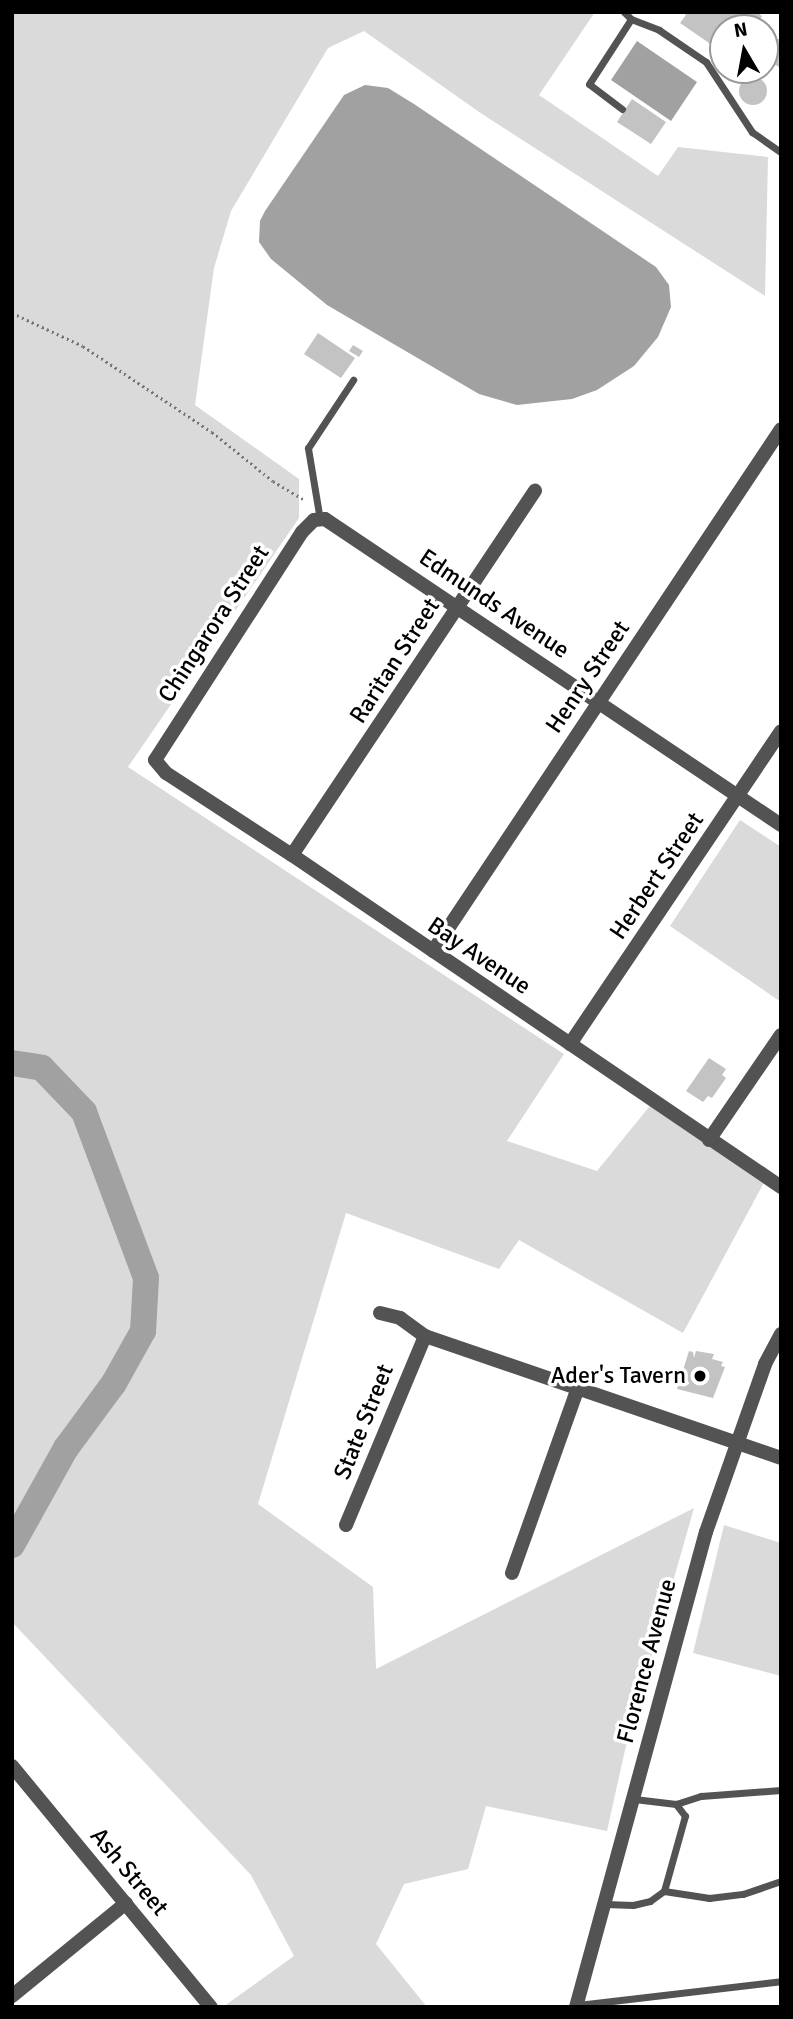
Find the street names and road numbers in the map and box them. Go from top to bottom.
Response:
street label: Chingarora Street [153,540,275,708]
street label: Edmunds Avenue [413,543,575,665]
street label: Raritan Street [344,593,446,729]
street label: Henry Street [540,615,636,739]
street label: Herbert Street [604,807,710,945]
street label: Bay Avenue [422,911,536,1001]
street label: State Street [328,1360,400,1484]
street label: Florence Avenue [611,1576,683,1746]
street label: Ash Street [84,1822,174,1922]

